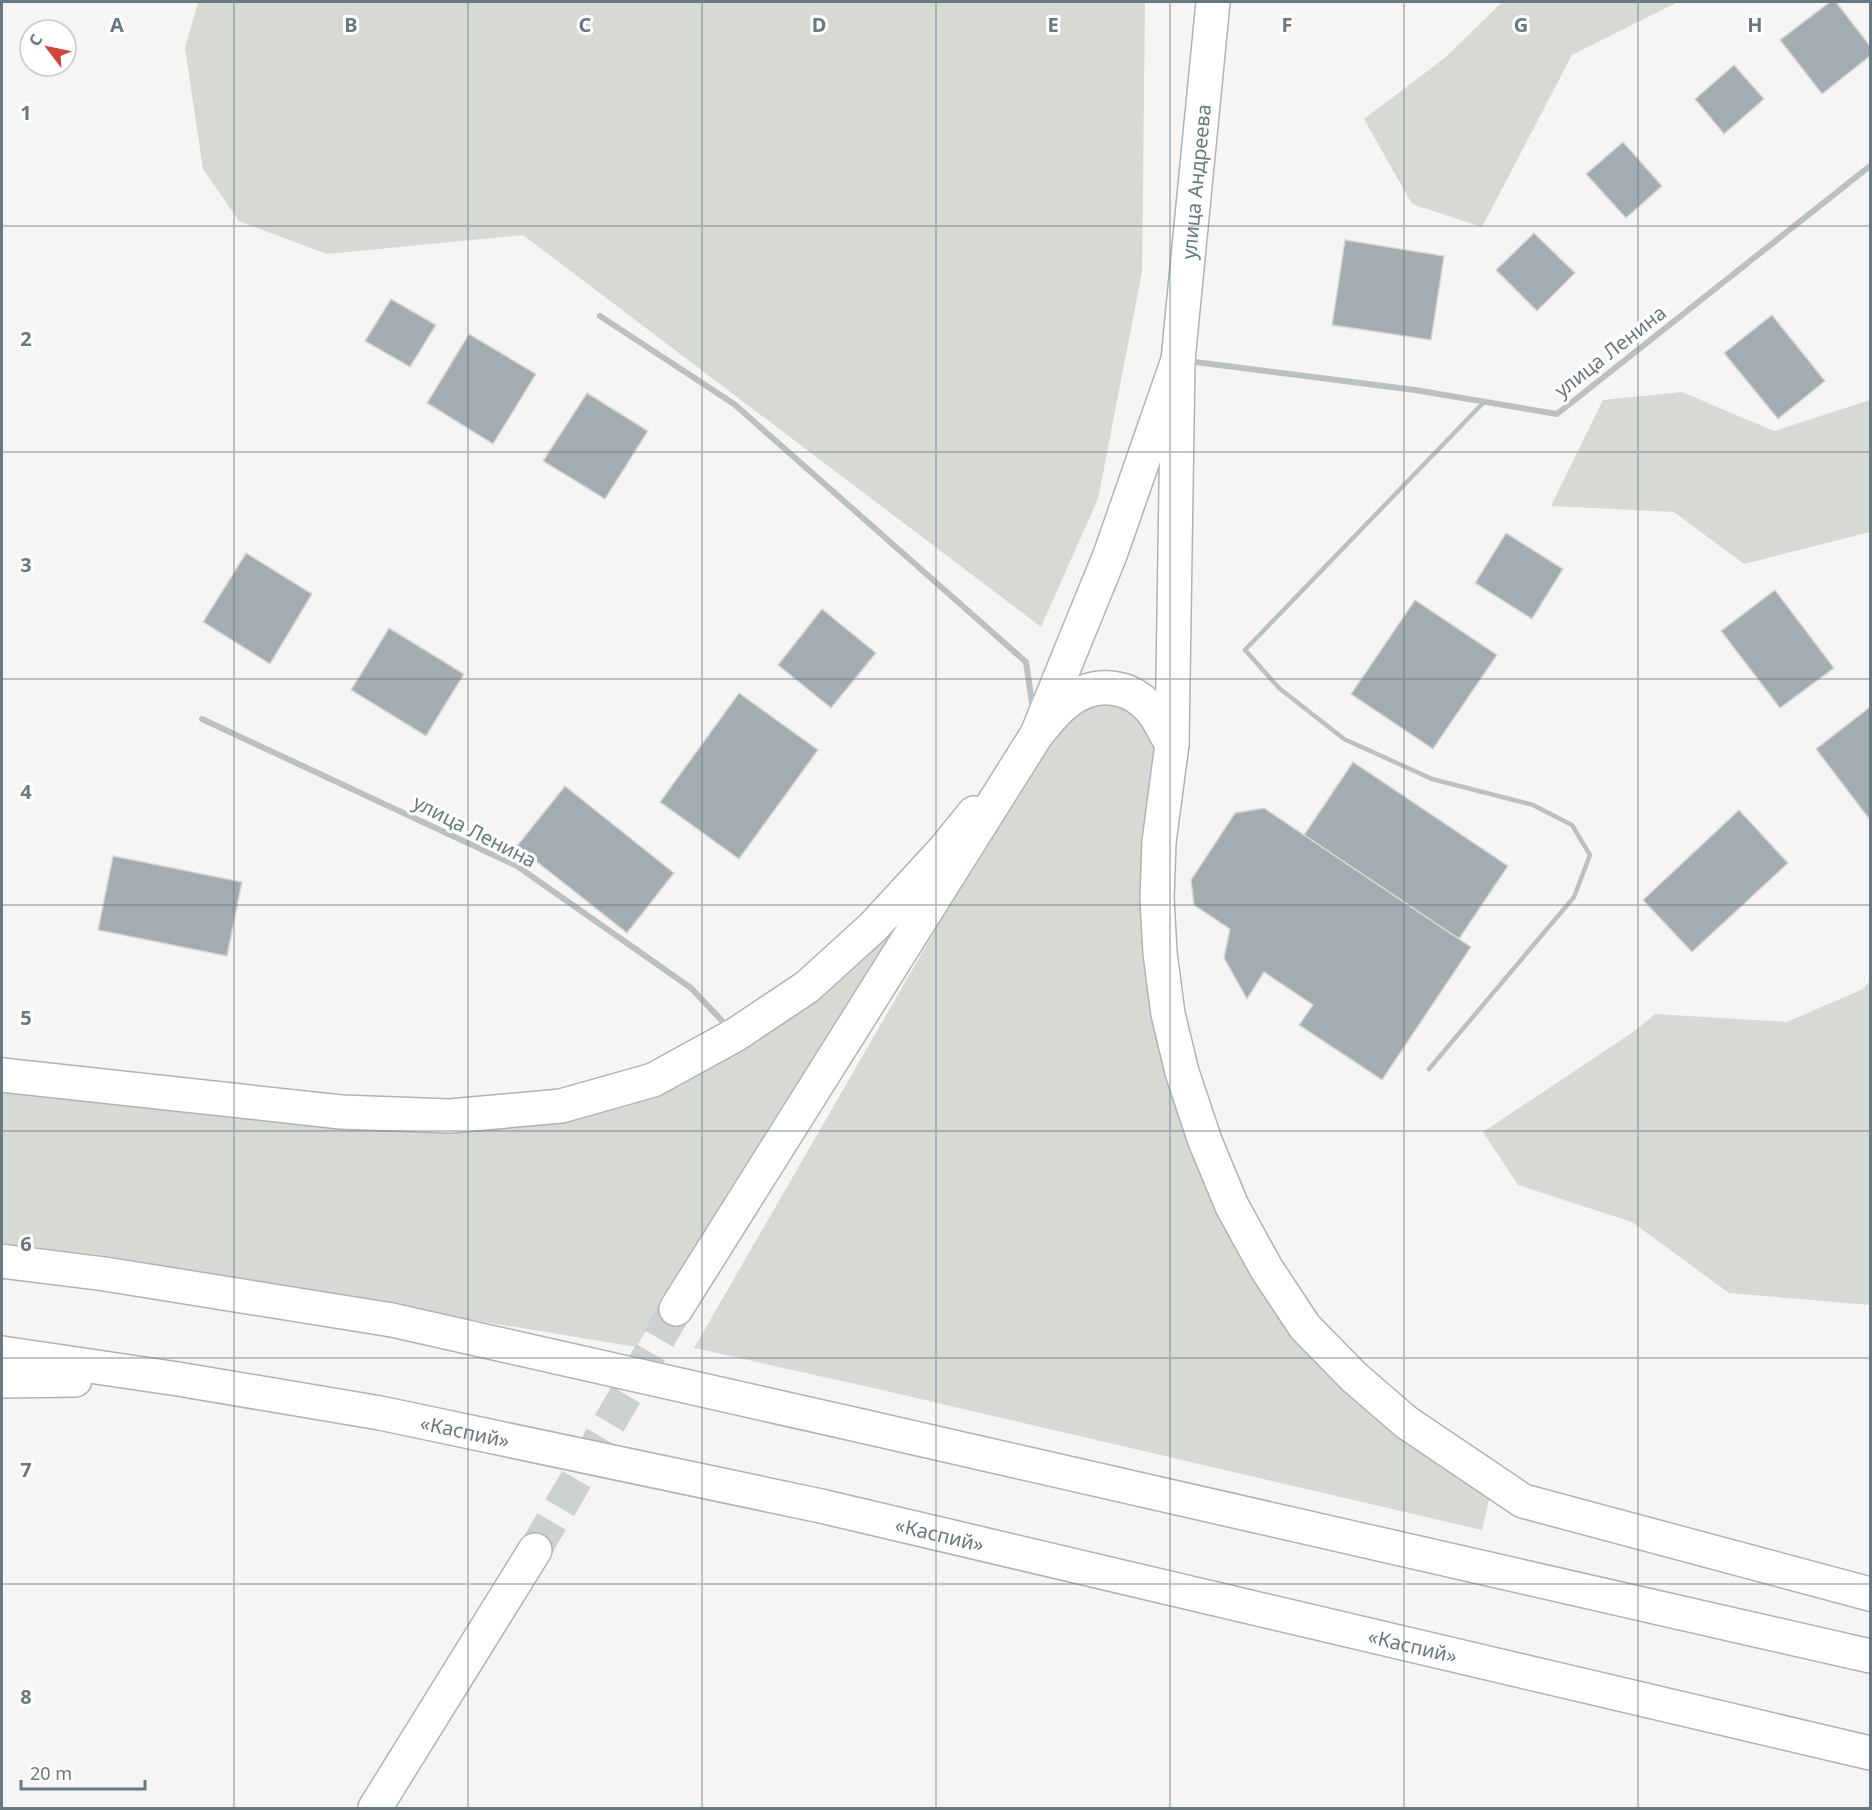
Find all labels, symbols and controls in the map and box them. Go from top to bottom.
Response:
text: A [110,11,124,38]
text: B [344,11,358,38]
text: C [579,11,592,38]
text: D [812,11,826,38]
text: E [1047,11,1059,38]
text: F [1282,11,1292,38]
text: G [1514,11,1528,38]
text: H [1747,11,1763,38]
north arrow [18,18,78,78]
text: С [23,30,47,50]
text: 1 [20,99,32,126]
street label: улица Андреева [1174,103,1216,260]
street label: улица Ленина [1549,299,1671,403]
text: 2 [20,325,32,352]
text: 3 [20,551,32,578]
text: 4 [20,778,32,805]
street label: улица Ленина [409,788,541,874]
text: 5 [20,1004,32,1031]
text: 6 [20,1230,32,1257]
street label: «Каспий» [418,1408,512,1454]
text: 7 [20,1456,32,1483]
street label: «Каспий» [893,1510,987,1557]
street label: «Каспий» [1366,1622,1460,1669]
text: 8 [20,1683,32,1710]
scale bar [21,1753,146,1791]
text: 20 m [30,1761,72,1785]

